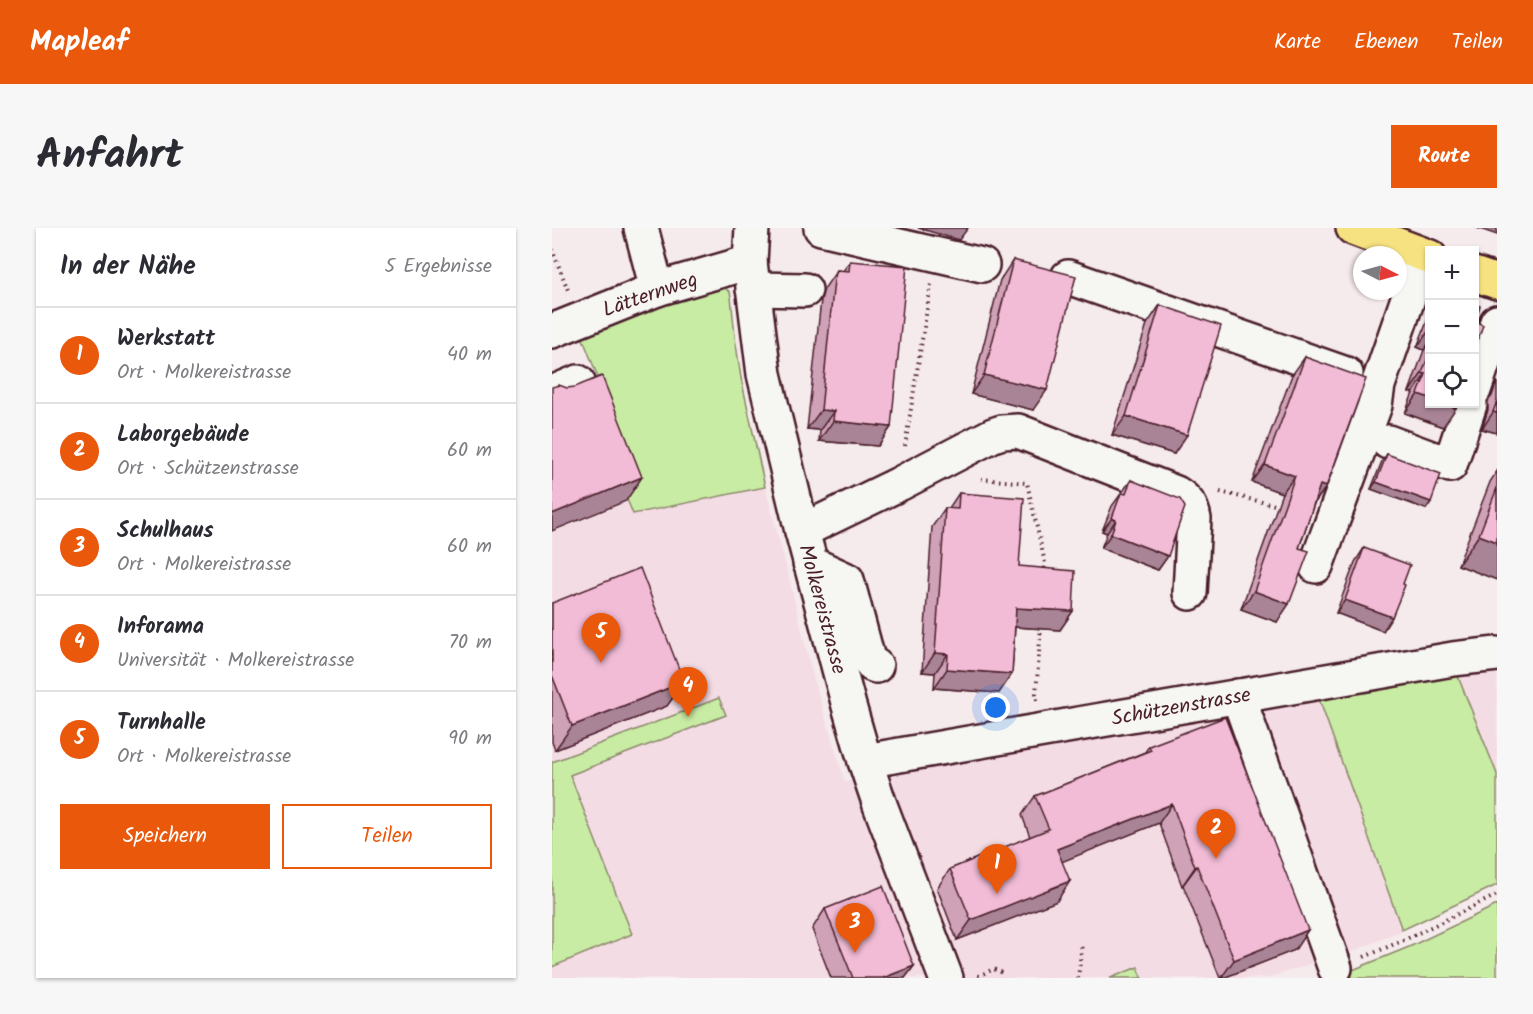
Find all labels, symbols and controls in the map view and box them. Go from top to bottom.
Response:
text: Mapleaf [30,20,128,65]
text: Karte [1274,26,1321,59]
text: Ebenen [1354,26,1419,59]
text: Teilen [1452,26,1503,59]
text: Anfahrt [36,123,183,190]
button: Route [1391,125,1497,188]
text: In der Nähe [60,246,196,288]
north arrow [1353,246,1407,300]
map controls [1425,246,1479,408]
button: + [1425,246,1479,300]
text: 5 Ergebnisse [384,251,492,283]
street label: Lätternweg [598,264,703,327]
button: − [1425,300,1479,354]
text: Werkstatt [117,322,215,357]
text: 1 [76,339,83,371]
text: 40 m [447,339,492,371]
button: locate [1425,354,1479,408]
text: Ort · Molkereistrasse [117,357,291,389]
text: Laborgebäude [117,418,249,453]
text: 2 [74,435,85,467]
text: 60 m [447,435,492,467]
text: Ort · Schützenstrasse [117,453,299,485]
text: Schulhaus [117,514,213,549]
text: 3 [74,531,85,563]
text: 60 m [447,531,492,563]
street label: Molkereistrasse [788,541,855,678]
text: Ort · Molkereistrasse [117,549,291,581]
text: Inforama [117,610,204,645]
pin: 5 [581,614,620,663]
text: 4 [74,627,85,659]
text: 70 m [449,627,492,659]
text: Universität · Molkereistrasse [117,645,354,677]
pin: 4 [668,668,708,717]
street label: Schützenstrasse [1109,679,1254,736]
your location [981,693,1010,722]
text: Turnhalle [117,706,206,741]
text: 5 [74,723,85,755]
text: 90 m [448,723,492,755]
text: Ort · Molkereistrasse [117,741,291,773]
button: Speichern [60,804,270,869]
button: Teilen [282,804,492,869]
pin: 2 [1196,810,1236,859]
pin: 1 [978,844,1016,894]
pin: 3 [836,904,874,953]

